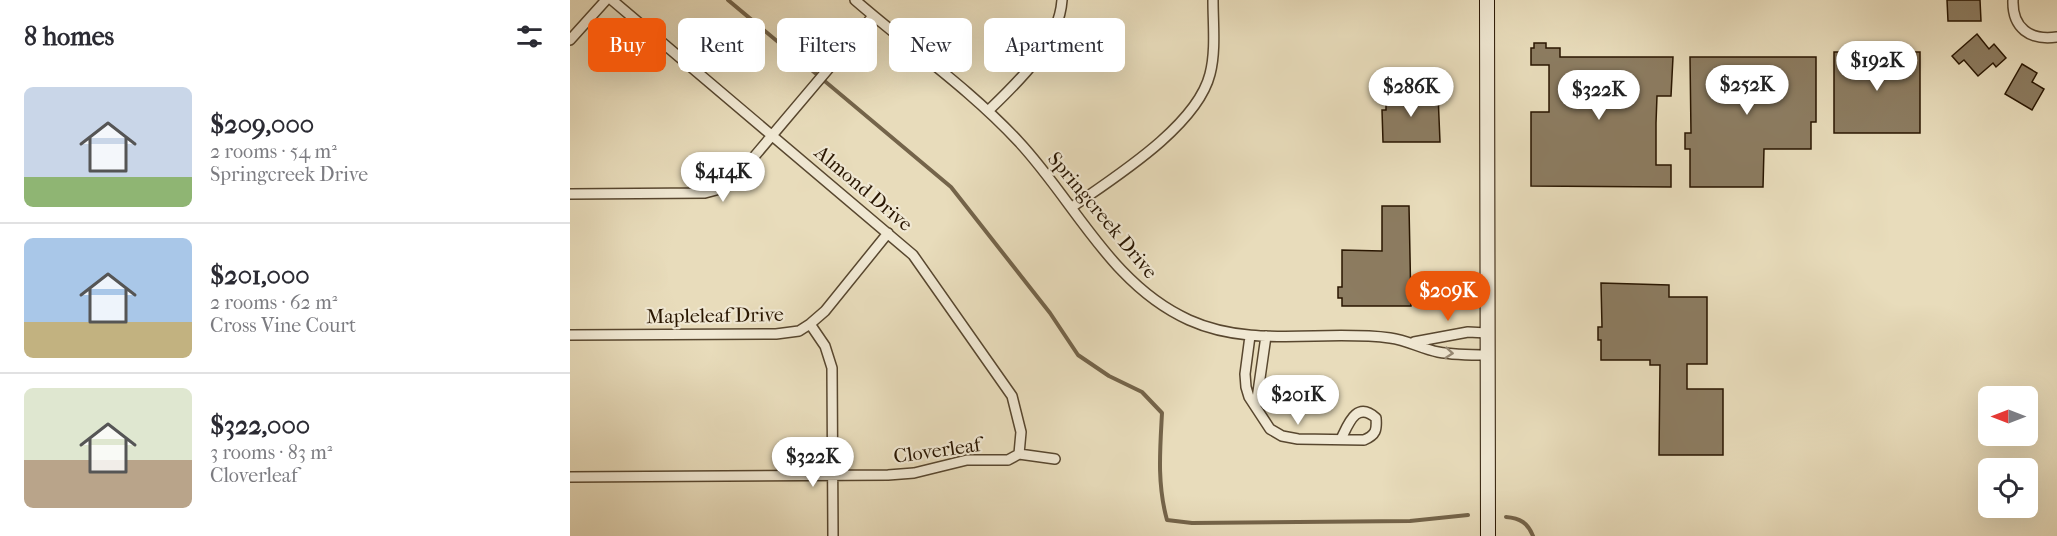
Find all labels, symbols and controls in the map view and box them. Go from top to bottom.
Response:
chip: Buy [588,18,666,72]
chip: Rent [678,18,765,72]
chip: Filters [777,18,877,72]
chip: New [889,18,972,72]
chip: Apartment [984,18,1125,72]
icon: filters [513,20,546,53]
text: 8 homes [24,21,114,52]
pin: $192K [1835,41,1919,92]
text: $192K [1850,49,1904,72]
pin: $252K [1705,65,1789,116]
pin: $286K [1369,67,1453,118]
pin: $322K [1557,70,1641,121]
text: $252K [1720,73,1774,96]
text: $286K [1383,75,1439,98]
text: $322K [1572,78,1626,101]
text: $209,000 [210,109,314,140]
icon: home [72,111,144,183]
text: 2 rooms · 54 m² [210,140,337,163]
street label: Almond Drive [809,140,917,236]
street label: Springcreek Drive [1043,147,1162,283]
pin: $414K [681,152,765,203]
text: $414K [695,160,751,183]
text: Springcreek Drive [210,163,368,186]
text: $201,000 [210,260,310,291]
icon: home [72,262,144,334]
pin: $209K [1406,271,1490,322]
text: $209K [1419,279,1477,302]
text: 2 rooms · 62 m² [210,291,337,314]
street label: Mapleleaf Drive [646,303,784,328]
text: Cross Vine Court [210,314,356,337]
one-way arrow [1444,346,1453,359]
pin: $201K [1256,375,1340,426]
text: $201K [1271,383,1325,406]
north arrow [1978,386,2038,446]
map controls [1978,386,2038,518]
text: $322,000 [210,410,310,441]
icon: home [72,412,144,484]
street label: Cloverleaf [892,432,986,468]
pin: $322K [771,437,855,488]
text: 3 rooms · 83 m² [210,441,333,464]
text: $322K [786,445,840,468]
button: locate [1978,458,2038,518]
text: Cloverleaf [210,464,298,487]

